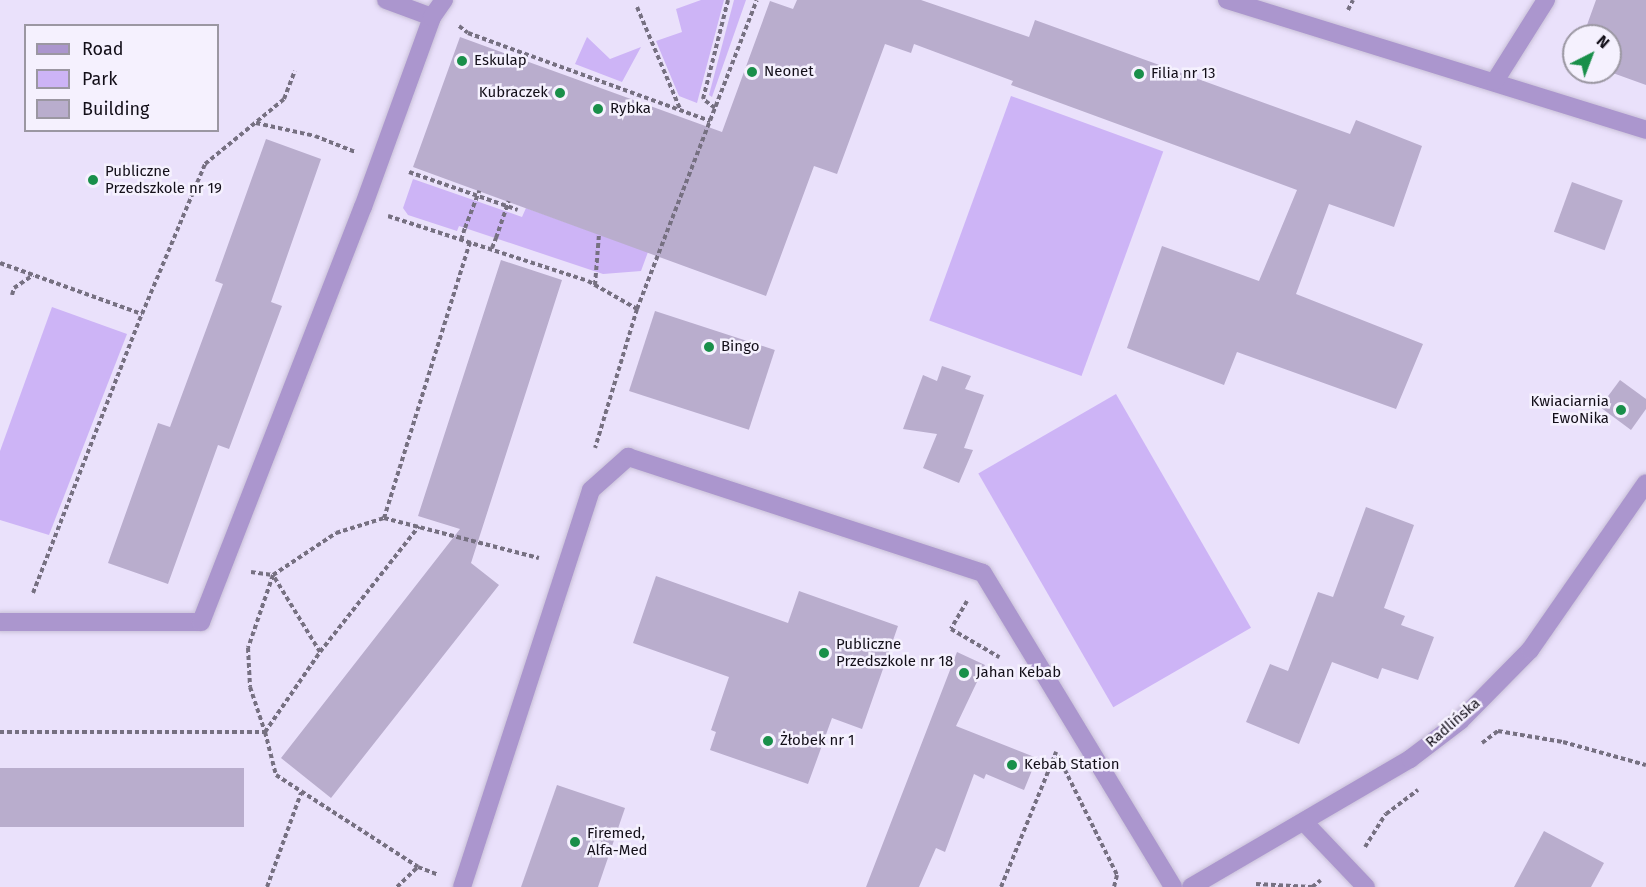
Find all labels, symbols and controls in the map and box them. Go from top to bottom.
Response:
legend [24,24,219,132]
north arrow [1562,24,1622,84]
text: N [1593,31,1613,52]
text: Road [82,38,124,60]
place label: Eskulap [474,52,527,70]
marker: Eskulap [455,54,469,68]
place label: Neonet [764,63,814,81]
marker: Neonet [745,65,759,79]
place label: Filia nr 13 [1151,65,1215,83]
marker: Filia nr 13 [1132,67,1146,81]
text: Park [82,68,117,90]
place label: Kubraczek [479,84,548,102]
marker: Kubraczek [553,86,567,100]
text: Building [82,98,149,120]
place label: Rybka [610,100,651,118]
marker: Rybka [591,102,605,116]
place label: Publiczne Przedszkole nr 19 [105,162,222,197]
marker: Publiczne Przedszkole nr 19 [86,173,100,187]
place label: Bingo [721,338,759,356]
marker: Bingo [702,340,716,354]
place label: Kwiaciarnia EwoNika [1531,392,1609,427]
marker: Kwiaciarnia EwoNika [1614,403,1628,417]
place label: Publiczne Przedszkole nr 18 [836,635,953,670]
marker: Publiczne Przedszkole nr 18 [817,646,831,660]
place label: Jahan Kebab [976,664,1061,682]
marker: Jahan Kebab [957,666,971,680]
street label: Radlińska [1422,695,1484,751]
place label: Żłobek nr 1 [780,732,855,750]
marker: Żłobek nr 1 [761,734,775,748]
place label: Kebab Station [1024,756,1119,774]
marker: Kebab Station [1005,758,1019,772]
place label: Firemed, Alfa-Med [587,824,648,859]
marker: Firemed, Alfa-Med [568,835,582,849]

